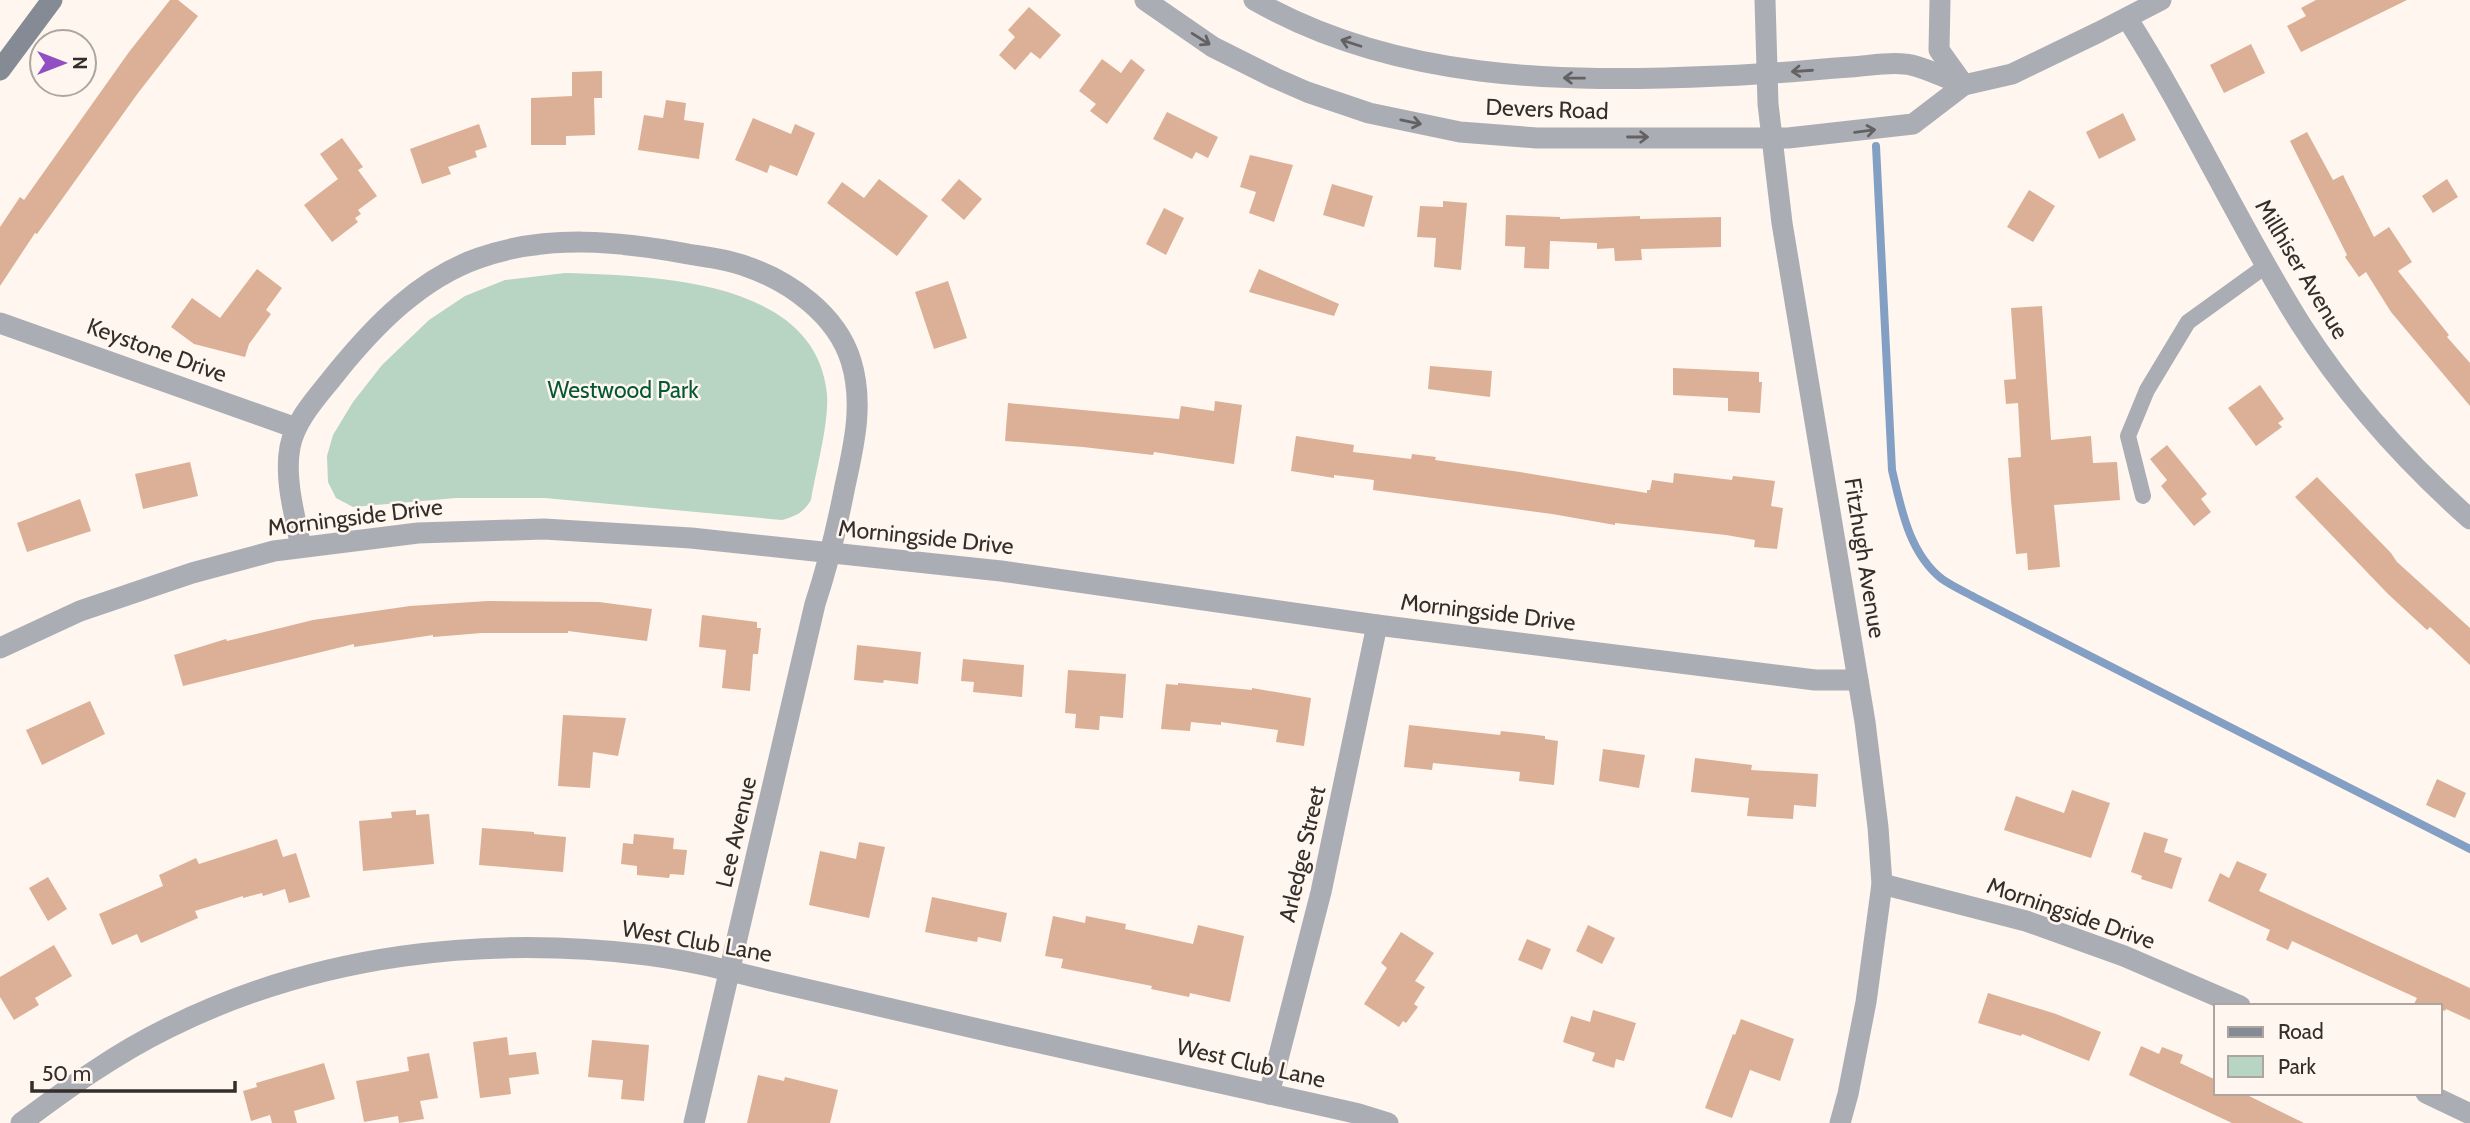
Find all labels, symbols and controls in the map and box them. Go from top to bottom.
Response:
north arrow [28,28,98,98]
one-way arrow [1190,33,1210,47]
one-way arrow [1340,35,1362,48]
text: N [68,56,91,70]
one-way arrow [1791,65,1814,78]
one-way arrow [1563,71,1586,85]
street label: Devers Road [1485,93,1609,125]
one-way arrow [1399,115,1422,129]
one-way arrow [1853,124,1876,137]
one-way arrow [1626,130,1649,144]
street label: Millhiser Avenue [2249,194,2355,344]
street label: Keystone Drive [83,312,231,388]
park label: Westwood Park [547,376,699,404]
street label: Fitzhugh Avenue [1839,476,1892,640]
street label: Morningside Drive [266,492,444,542]
street label: Morningside Drive [837,514,1015,560]
street label: Morningside Drive [1399,587,1577,637]
street label: Lee Avenue [710,774,762,890]
street label: Arledge Street [1273,783,1331,925]
street label: Morningside Drive [1983,871,2159,955]
street label: West Club Lane [620,914,774,968]
legend [2214,1004,2442,1095]
text: Road [2278,1019,2324,1044]
street label: West Club Lane [1174,1032,1328,1094]
scale bar [32,1050,234,1094]
text: Park [2278,1054,2316,1079]
text: 50 m [42,1061,91,1086]

